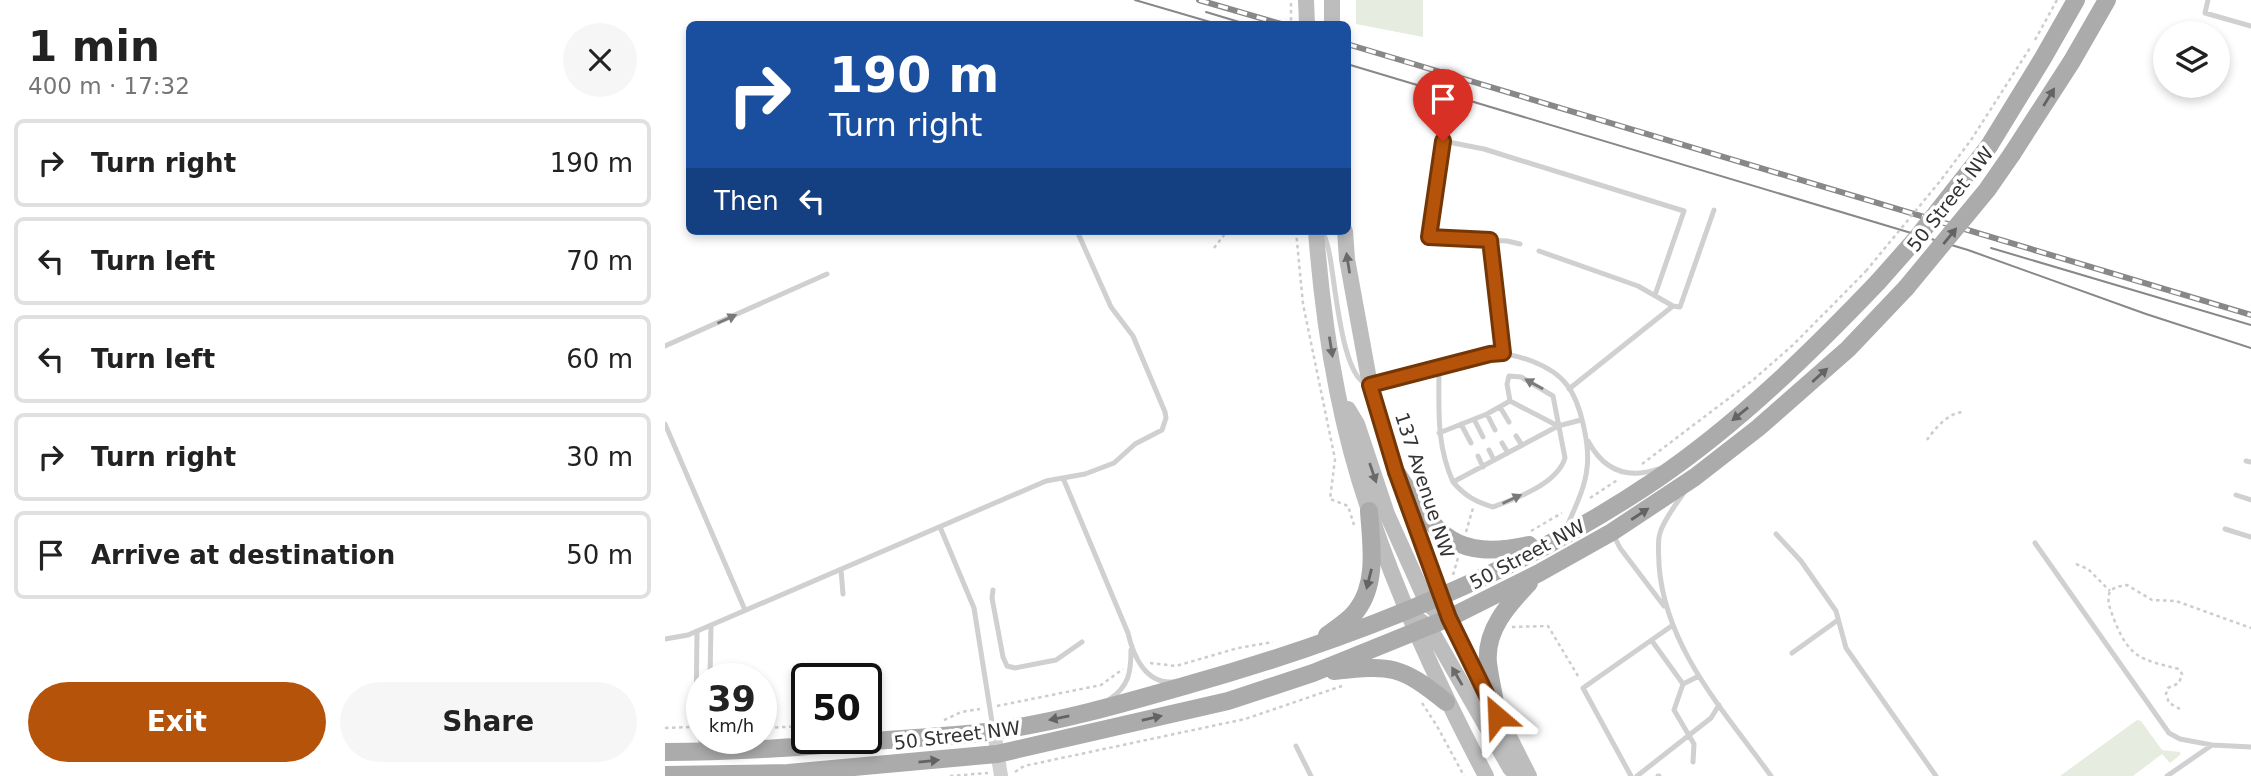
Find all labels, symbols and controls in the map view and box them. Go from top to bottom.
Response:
map controls [2153,21,2230,98]
button: layers [2153,21,2230,98]
text: 1 min [28,22,160,71]
button: close [563,23,637,97]
text: 190 m [829,47,999,104]
icon: right [714,49,805,140]
pin [1413,69,1473,141]
text: 400 m · 17:32 [28,73,190,99]
icon: arrive [1424,80,1462,118]
one-way arrow [2043,87,2056,107]
text: Turn right [829,106,982,144]
street label: 50 Street NW [1902,142,1998,256]
icon: right [32,144,70,182]
text: Turn right [91,148,236,178]
text: 190 m [550,148,633,178]
icon: left [793,182,831,220]
text: Then [714,186,779,216]
one-way arrow [1942,228,1957,246]
icon: left [32,242,70,280]
text: Turn left [91,246,215,276]
text: 70 m [566,246,633,276]
one-way arrow [1343,251,1354,273]
one-way arrow [717,313,738,324]
one-way arrow [1326,336,1337,358]
icon: left [32,340,70,378]
text: Turn left [91,344,215,374]
text: 60 m [566,344,633,374]
one-way arrow [1811,367,1828,383]
one-way arrow [1525,378,1544,390]
one-way arrow [1731,406,1749,421]
street label: 137 Avenue NW [1391,409,1459,561]
icon: right [32,438,70,476]
text: Turn right [91,442,236,472]
text: 30 m [566,442,633,472]
one-way arrow [1368,463,1379,484]
one-way arrow [1502,493,1522,505]
one-way arrow [1631,508,1650,521]
street label: 50 Street NW [1466,514,1588,594]
icon: arrive [32,536,70,574]
text: Arrive at destination [91,540,395,570]
text: 50 m [566,540,633,570]
one-way arrow [1363,568,1374,590]
speed limit sign: 50 [791,663,882,754]
one-way arrow [1451,667,1463,686]
text: 39 [707,679,756,719]
position arrow [1460,679,1534,753]
button: Exit [28,682,326,762]
button: Share [340,682,637,762]
one-way arrow [1048,713,1070,724]
one-way arrow [1141,713,1163,724]
text: km/h [709,715,754,736]
street label: 50 Street NW [893,716,1022,754]
one-way arrow [918,755,940,766]

